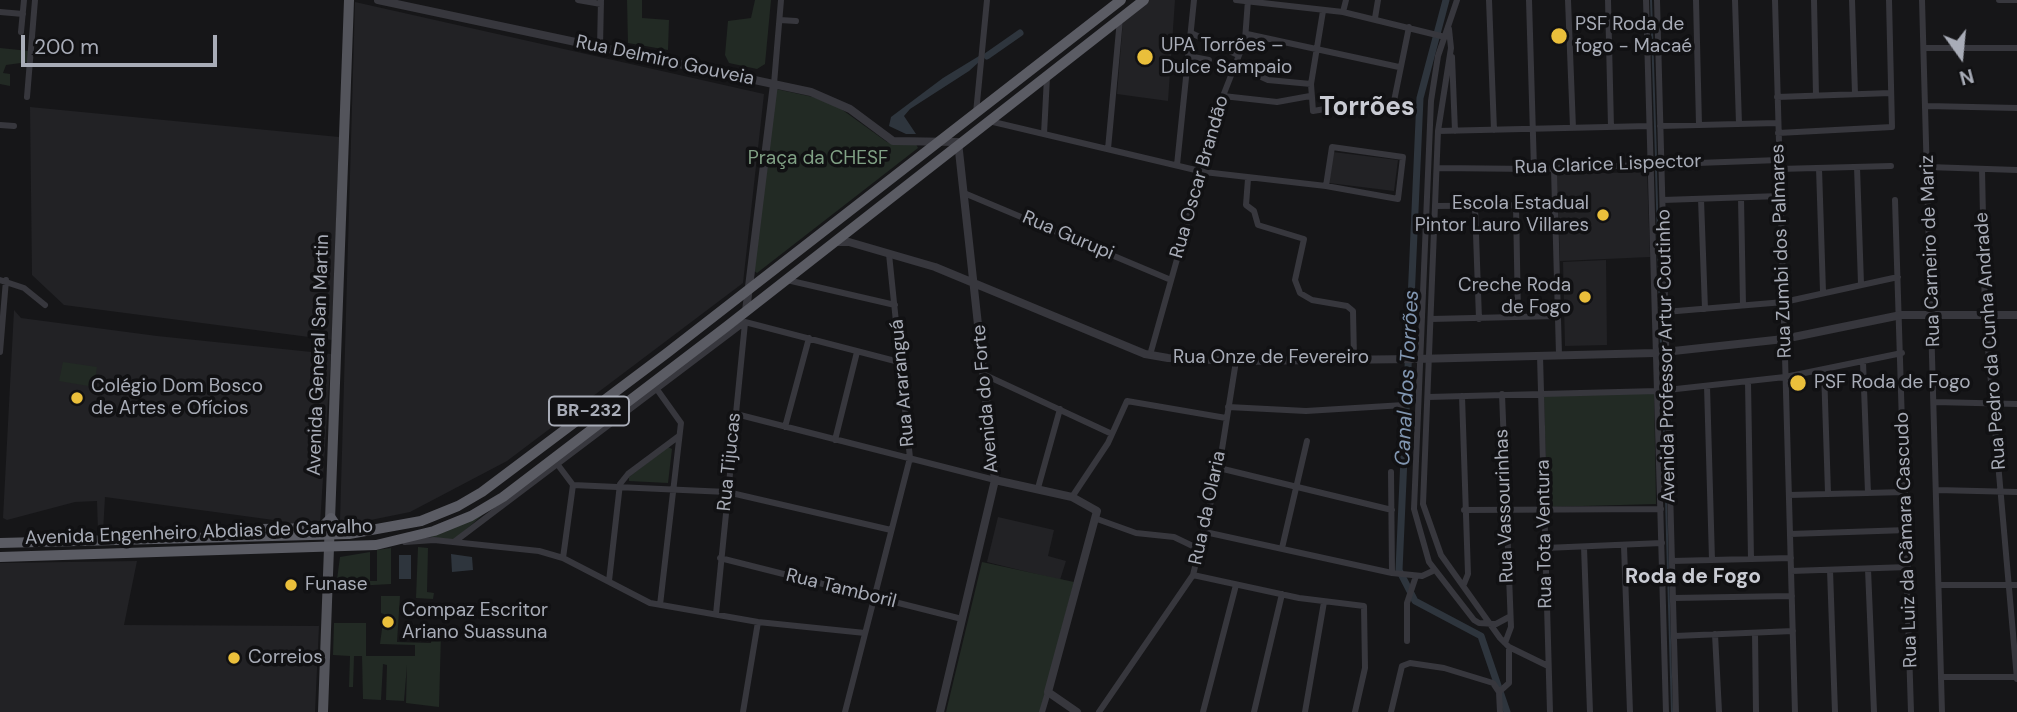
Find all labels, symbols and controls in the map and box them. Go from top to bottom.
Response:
place label: PSF Roda de fogo - Macaé [1575,14,1692,58]
scale bar [24,21,220,65]
north arrow [1926,21,1996,91]
marker: PSF Roda de fogo - Macaé [1549,26,1569,46]
street label: Rua Delmiro Gouveia [574,31,756,91]
text: 200 m [34,33,99,61]
place label: UPA Torrões – Dulce Sampaio [1161,35,1292,79]
marker: UPA Torrões – Dulce Sampaio [1135,47,1155,67]
text: N [1957,63,1977,91]
district label: Torrões [1319,92,1415,124]
street label: Rua Oscar Brandão [1166,93,1234,261]
street label: Rua Zumbi dos Palmares [1767,143,1797,359]
park label: Praça da CHESF [748,148,888,170]
street label: Rua Clarice Lispector [1514,150,1702,180]
street label: Rua Carneiro de Mariz [1916,155,1946,347]
place label: Escola Estadual Pintor Lauro Villares [1415,193,1589,237]
street label: Rua Gurupi [1019,207,1117,265]
marker: Escola Estadual Pintor Lauro Villares [1595,207,1611,223]
street label: Avenida Professor Artur Coutinho [1653,209,1681,503]
street label: Rua Pedro da Cunha Andrade [1971,211,2011,471]
street label: Avenida General San Martin [303,234,335,476]
place label: Creche Roda de Fogo [1458,275,1571,319]
water label: Canal dos Torrões [1391,289,1425,467]
marker: Creche Roda de Fogo [1577,289,1593,305]
street label: Rua Araranguá [886,318,920,448]
street label: Avenida do Forte [968,324,1004,474]
street label: Rua Onze de Fevereiro [1173,347,1369,369]
place label: PSF Roda de Fogo [1814,372,1970,394]
marker: PSF Roda de Fogo [1788,373,1808,393]
place label: Colégio Dom Bosco de Artes e Ofícios [91,376,263,420]
marker: Colégio Dom Bosco de Artes e Ofícios [69,390,85,406]
road number: BR-232 [549,396,629,426]
street label: Rua Tijucas [713,412,747,512]
street label: Rua Luiz da Câmara Cascudo [1891,412,1923,668]
street label: Rua Vassourinhas [1491,429,1519,583]
street label: Rua da Olaria [1185,449,1231,567]
street label: Rua Tota Ventura [1532,459,1558,609]
street label: Avenida Engenheiro Abdias de Carvalho [24,516,374,550]
street label: Rua Tamboril [783,564,899,614]
district label: Roda de Fogo [1625,564,1761,590]
place label: Funase [305,574,368,596]
marker: Funase [283,577,299,593]
place label: Compaz Escritor Ariano Suassuna [402,600,548,644]
marker: Compaz Escritor Ariano Suassuna [380,614,396,630]
place label: Correios [248,647,323,669]
marker: Correios [226,650,242,666]

